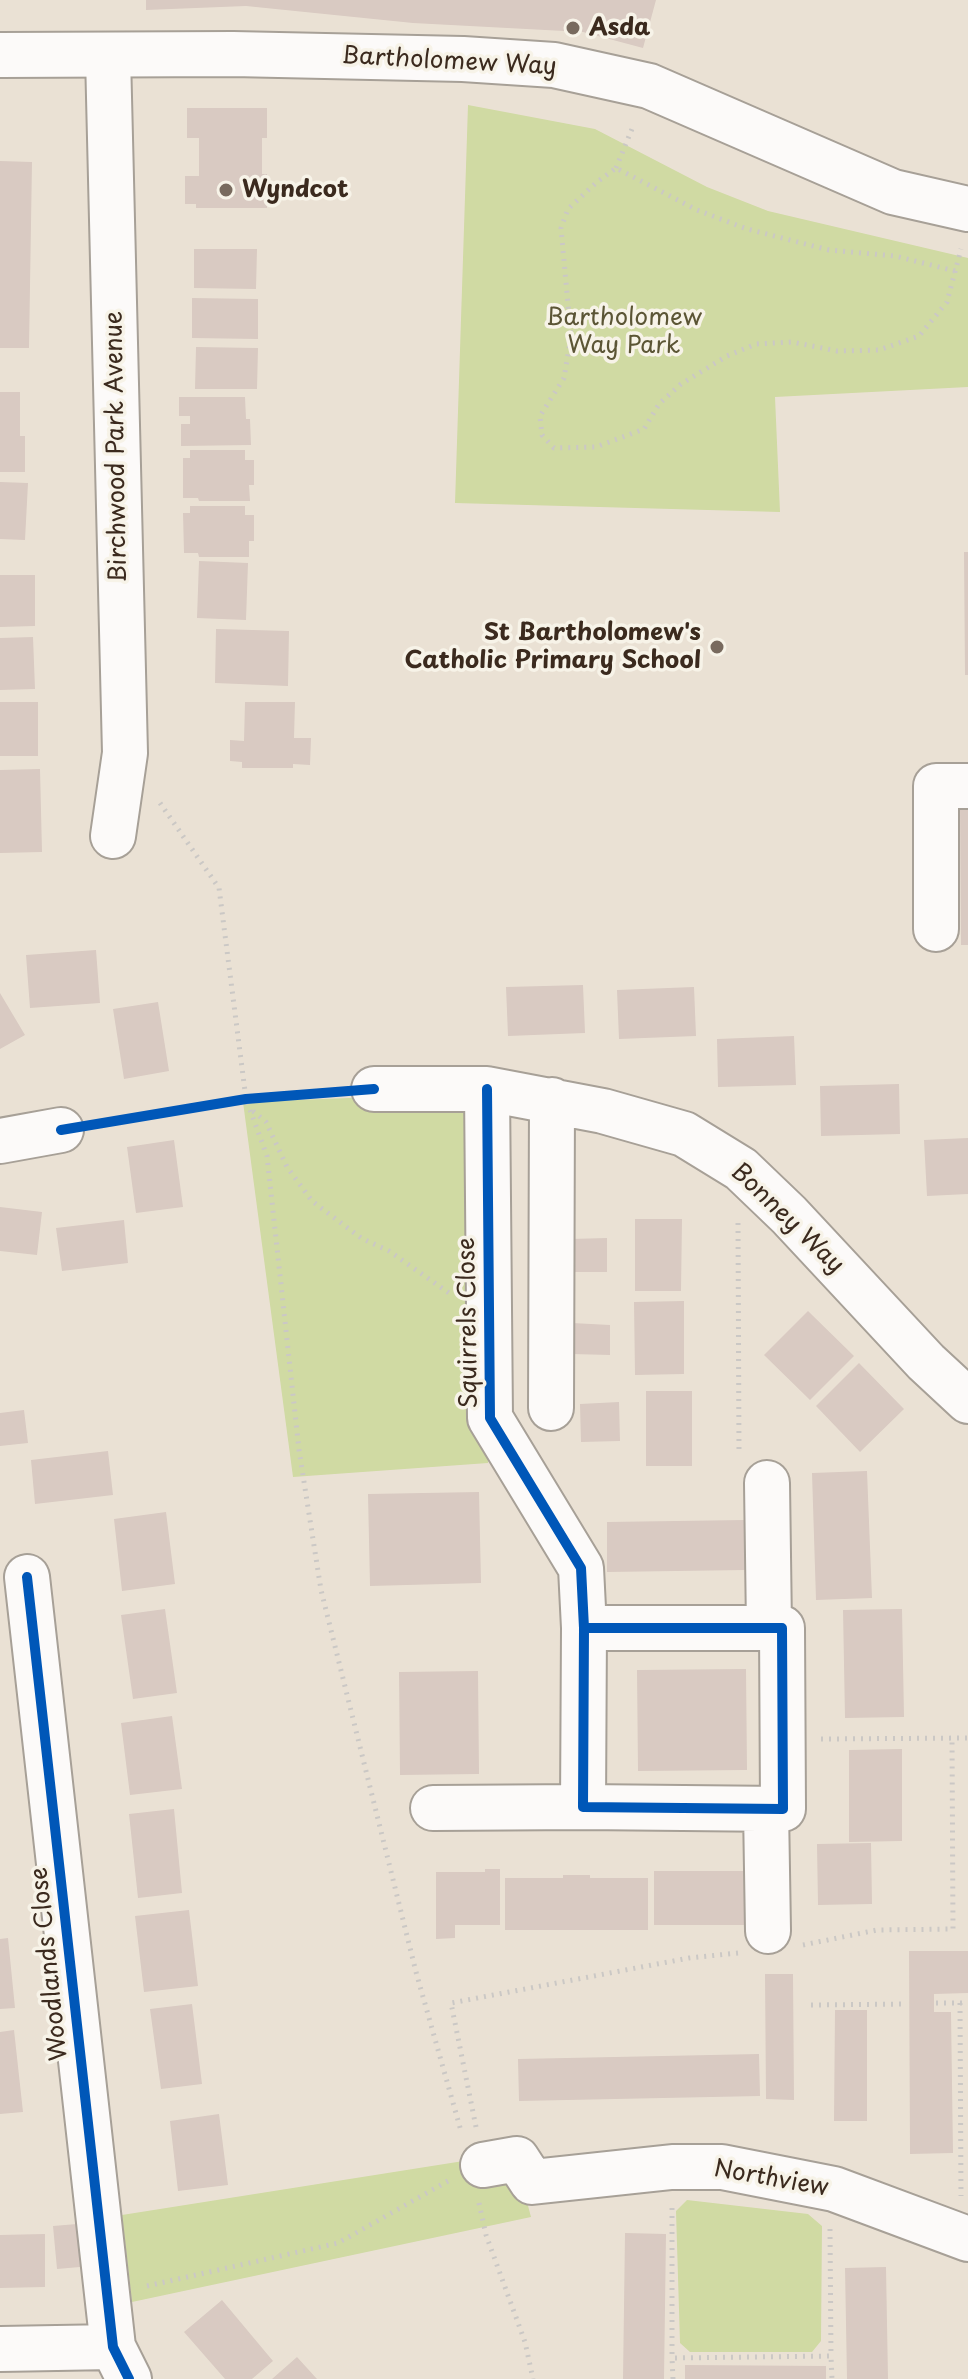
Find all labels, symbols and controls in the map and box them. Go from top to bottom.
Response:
place label: Asda [589,14,650,42]
marker: Asda [564,19,582,37]
street label: Bartholomew Way [341,42,557,82]
place label: Wyndcot [242,176,349,204]
marker: Wyndcot [217,181,235,199]
park label: Bartholomew Way Park [546,304,702,360]
street label: Birchwood Park Avenue [100,311,134,583]
place label: St Bartholomew's Catholic Primary School [405,619,701,675]
marker: St Bartholomew's Catholic Primary School [708,638,726,656]
street label: Bonney Way [725,1158,849,1280]
street label: Squirrels Close [453,1237,485,1409]
street label: Woodlands Close [26,1866,74,2062]
street label: Northview [712,2155,830,2203]

